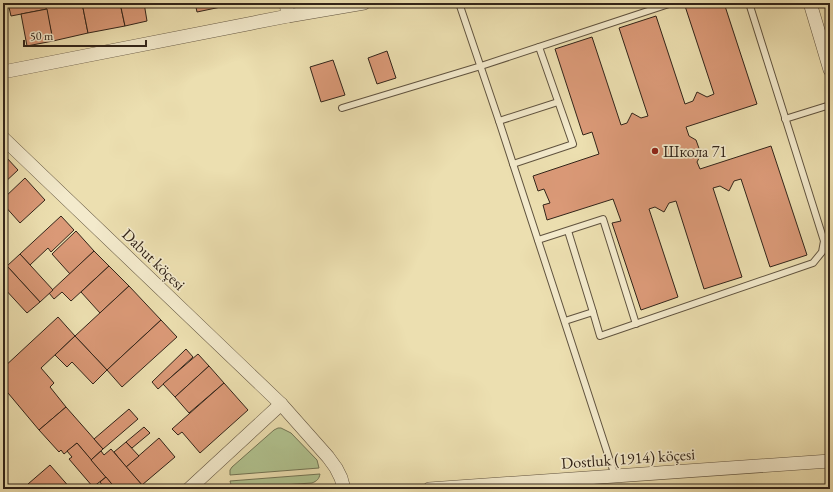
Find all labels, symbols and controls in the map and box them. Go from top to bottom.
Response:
scale bar [24,22,146,48]
text: 50 m [30,28,54,44]
place label: Школа 71 [663,141,727,162]
marker: Школа 71 [650,146,660,156]
street label: Dabut köçesi [117,224,190,295]
street label: Dostluk (1914) köçesi [560,443,696,474]

